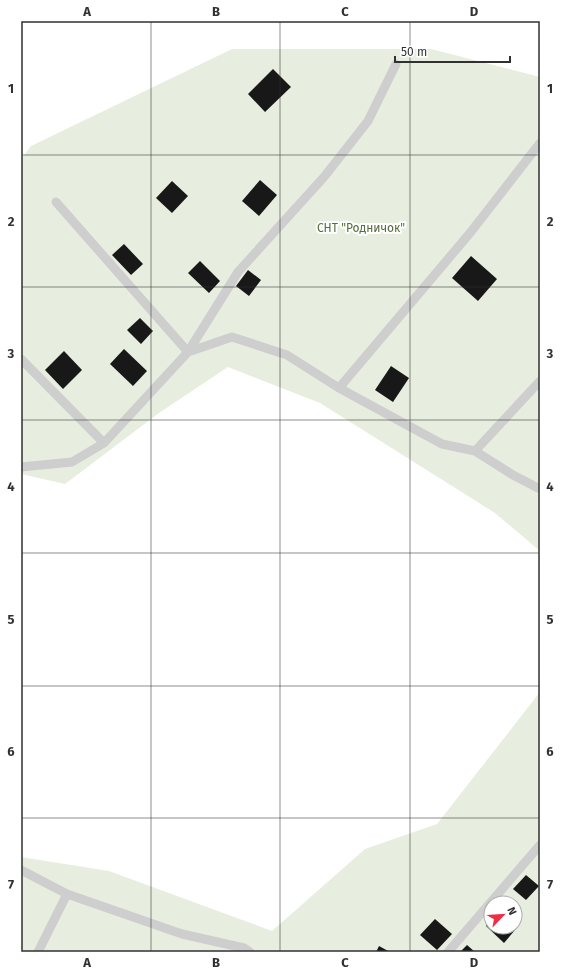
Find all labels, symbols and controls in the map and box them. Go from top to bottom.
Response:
text: A [82,4,91,19]
text: B [212,4,220,19]
text: C [341,4,349,19]
text: D [470,4,479,19]
scale bar [395,38,510,64]
text: 50 m [401,45,427,59]
text: 1 [8,81,14,96]
text: 1 [547,81,553,96]
text: 2 [8,214,15,229]
text: 2 [547,214,554,229]
park label: СНТ "Родничок" [317,221,405,235]
text: 3 [7,346,15,361]
text: 3 [546,346,554,361]
text: 4 [7,479,15,494]
text: 4 [546,479,554,494]
text: 5 [8,612,15,627]
text: 5 [547,612,554,627]
text: 6 [7,744,15,759]
text: 6 [546,744,554,759]
text: 7 [8,877,14,892]
text: 7 [547,877,553,892]
north arrow [483,895,523,935]
text: N [504,905,519,917]
text: A [82,955,91,970]
text: B [212,955,220,970]
text: C [341,955,349,970]
text: D [470,955,479,970]

